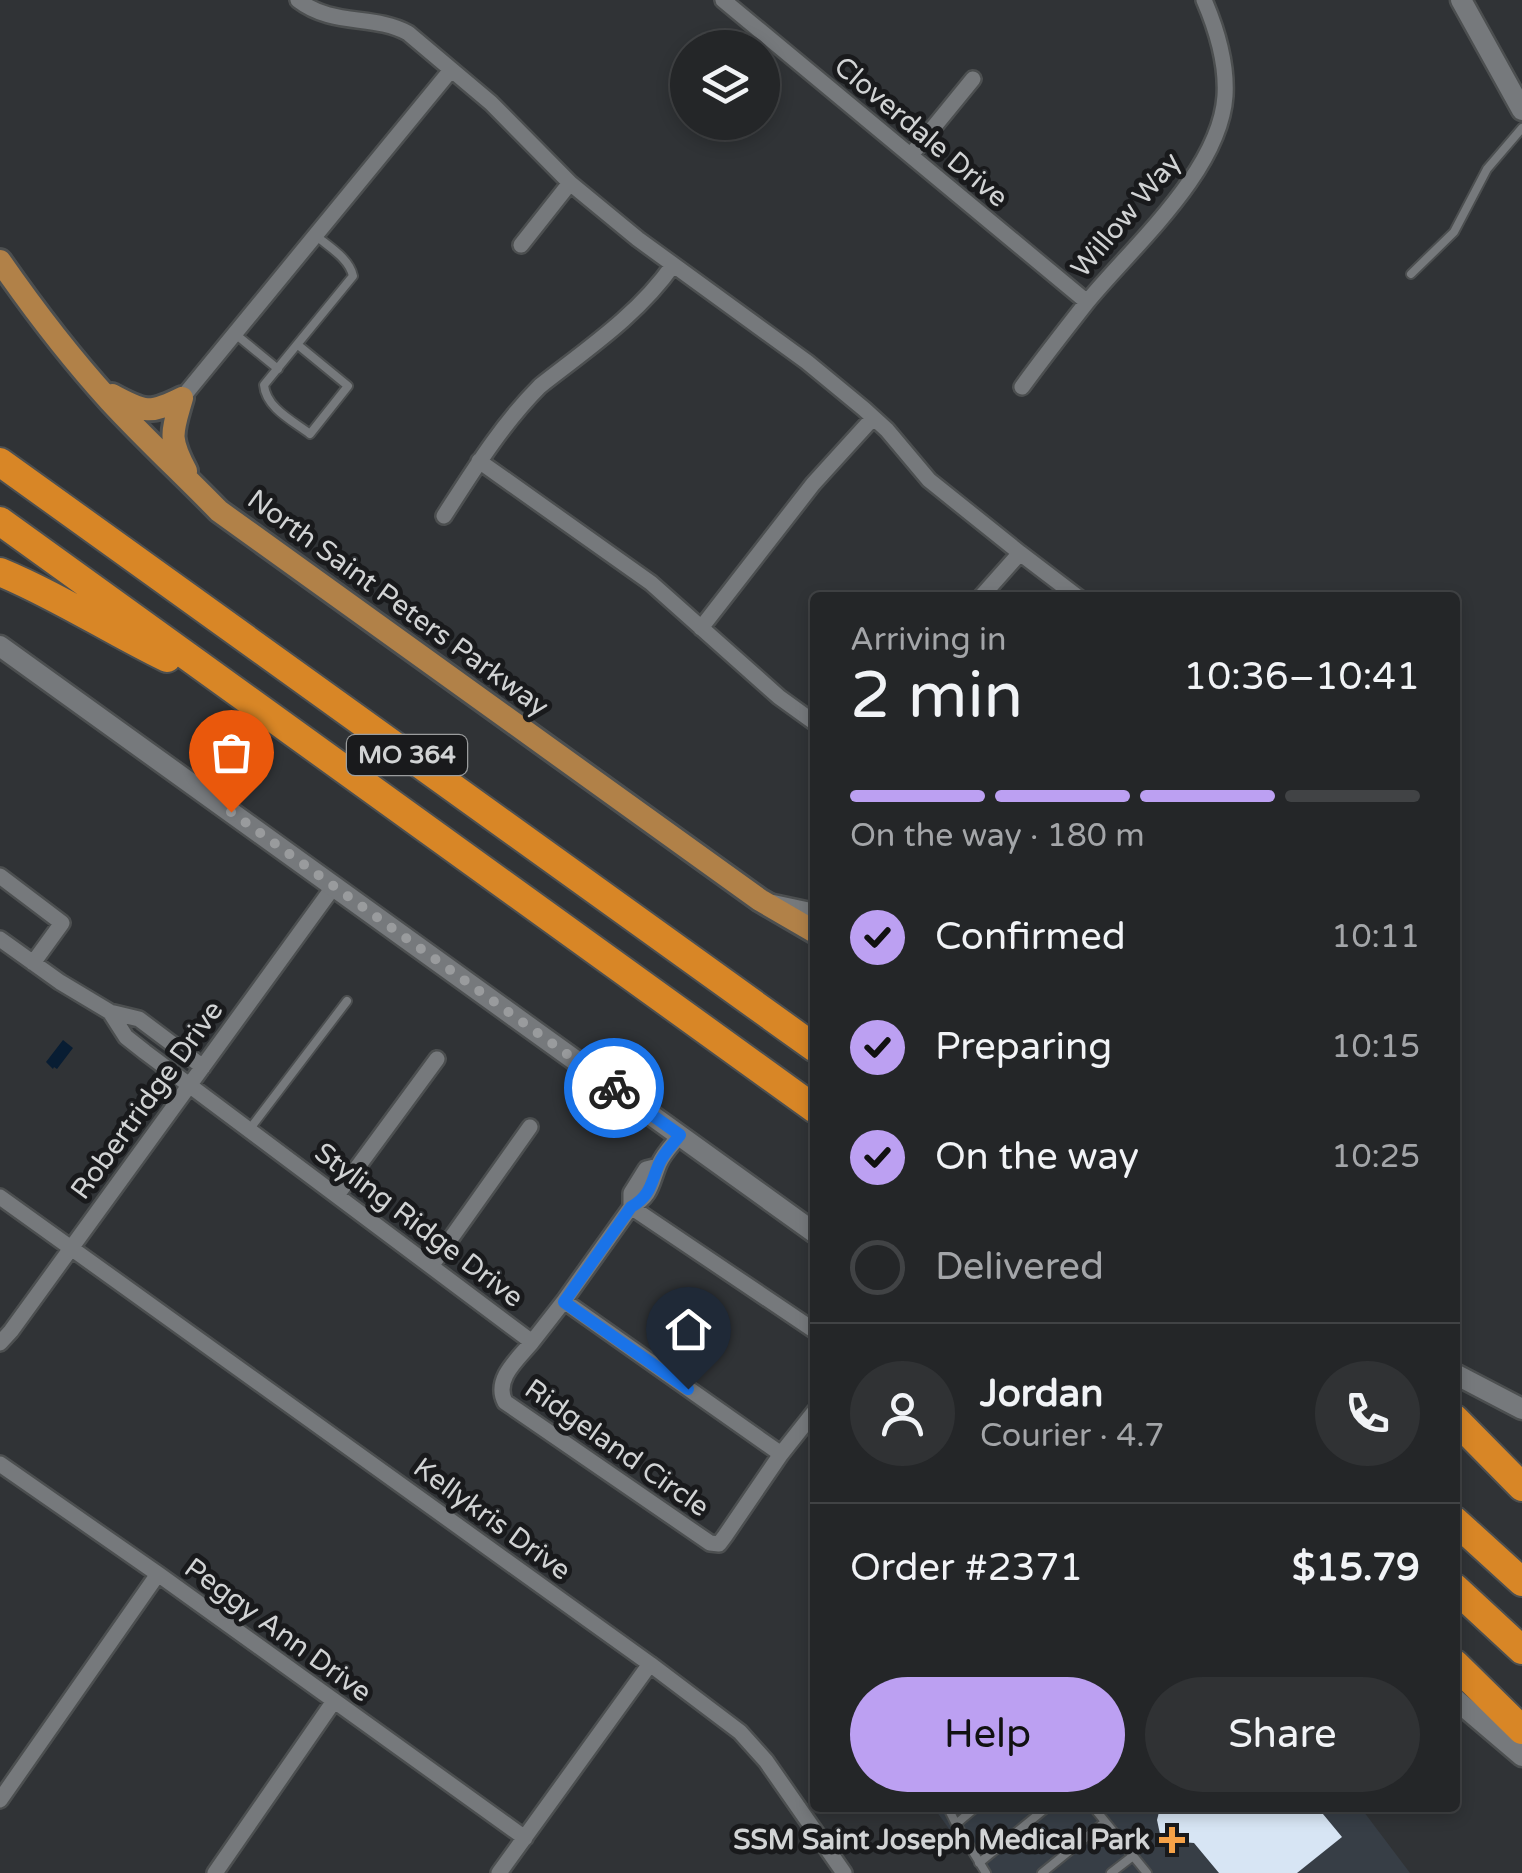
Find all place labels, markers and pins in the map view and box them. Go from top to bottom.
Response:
pin [189,710,274,813]
pin [646,1287,731,1390]
place label: SSM Saint Joseph Medical Park [733,1823,1150,1857]
marker: SSM Saint Joseph Medical Park [1159,1827,1185,1853]

